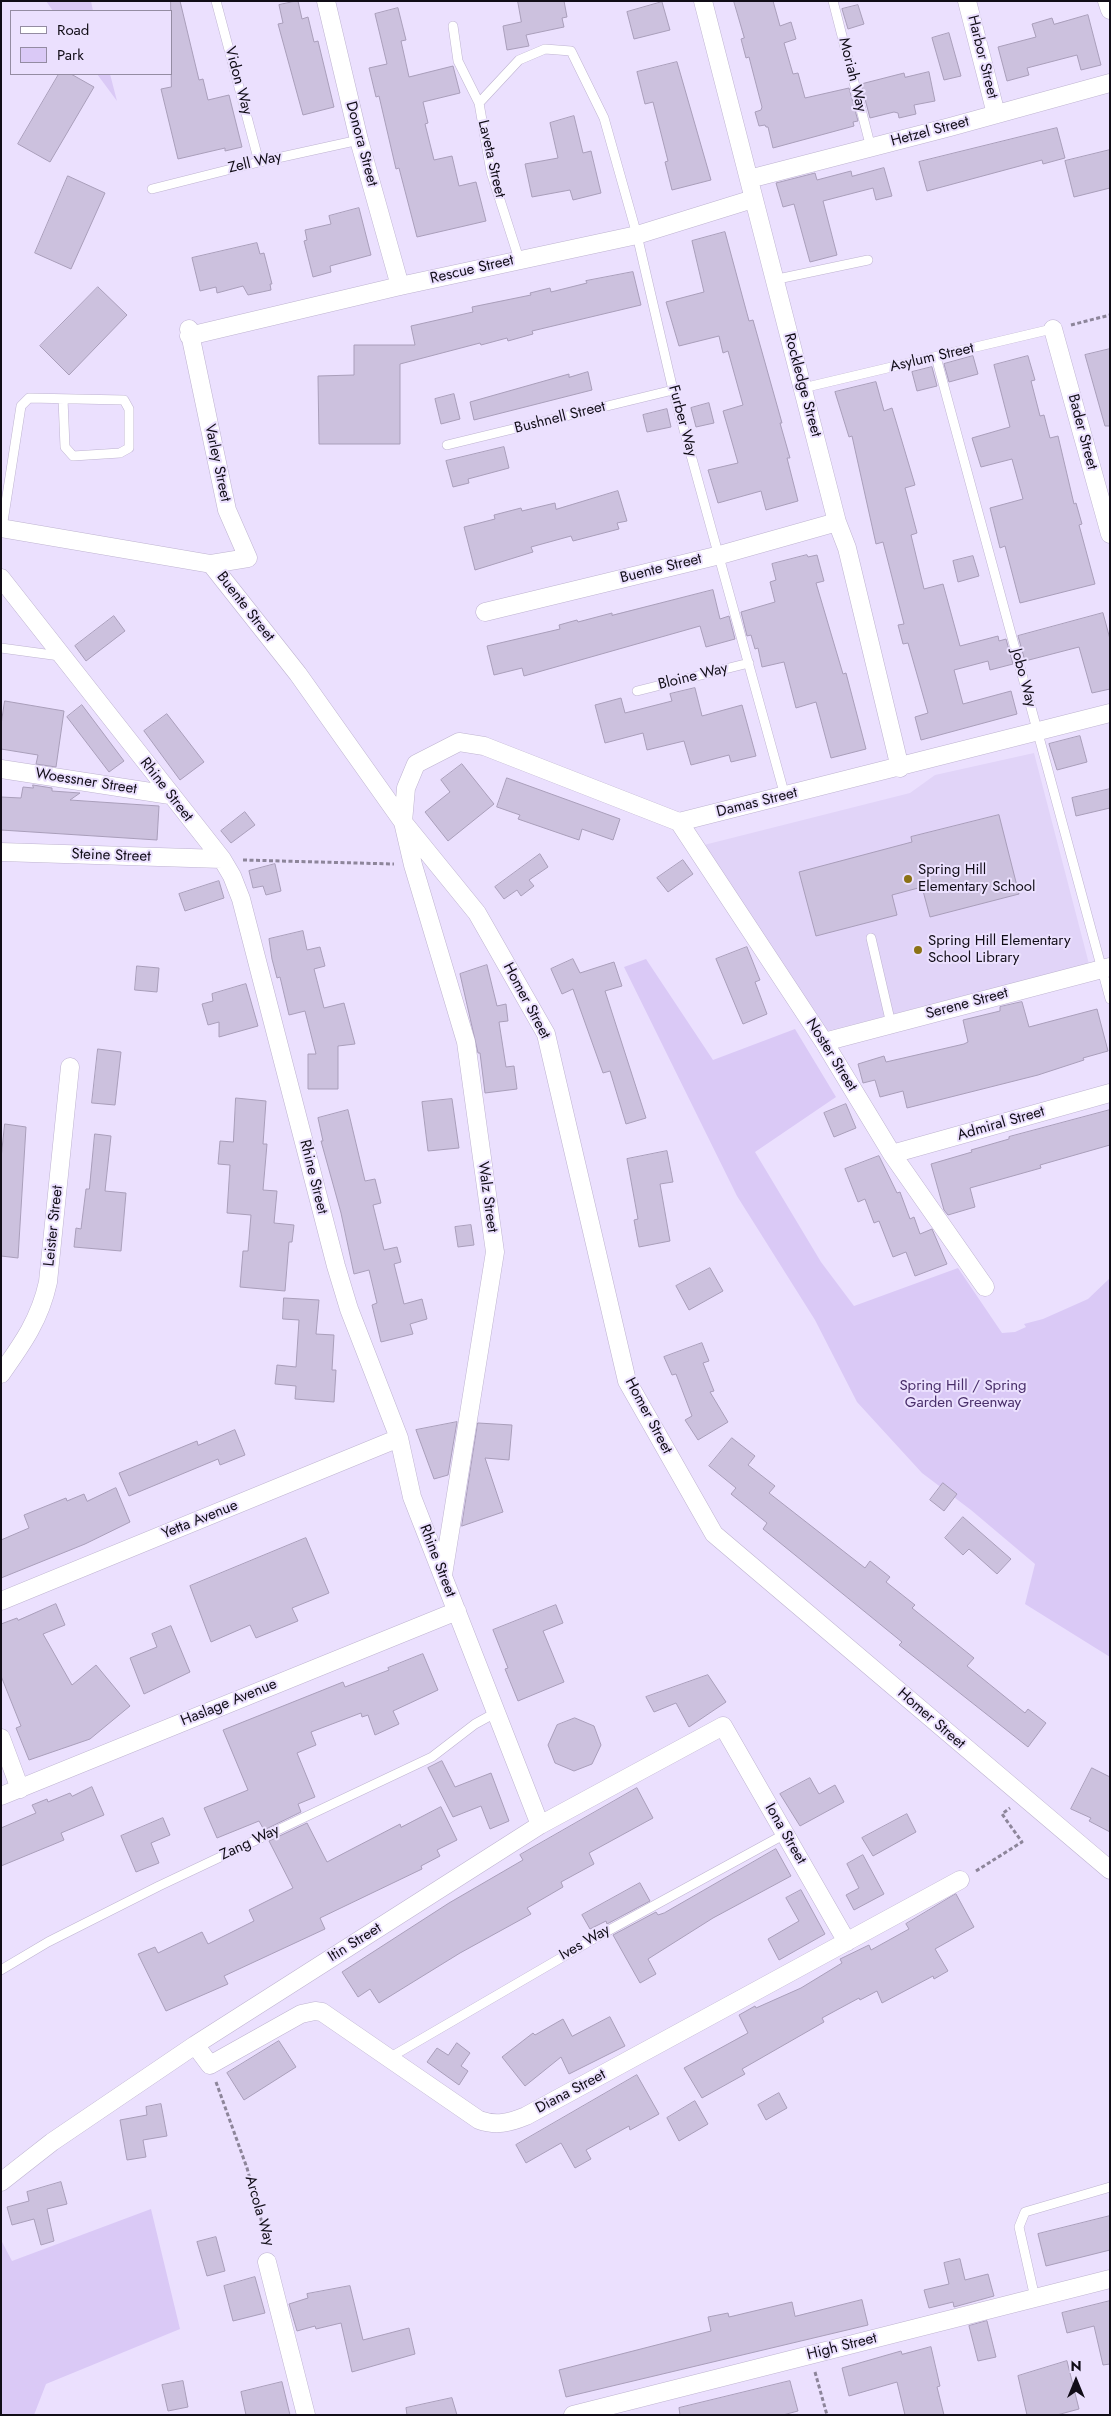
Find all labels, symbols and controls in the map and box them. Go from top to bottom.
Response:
legend [10,10,172,75]
street label: Harbor Street [963,13,1001,101]
text: Road [57,19,89,41]
street label: Moriah Way [834,36,870,114]
text: Park [57,44,84,66]
street label: Vidon Way [220,45,256,117]
street label: Donora Street [341,100,381,188]
street label: Hetzel Street [889,113,971,151]
street label: Laveta Street [473,118,509,200]
street label: Zell Way [227,148,283,178]
street label: Rescue Street [428,252,516,288]
street label: Rockledge Street [780,331,824,439]
street label: Asylum Street [888,340,976,376]
street label: Furber Way [664,383,700,459]
street label: Bader Street [1063,392,1101,472]
street label: Bushnell Street [513,398,607,438]
street label: Varley Street [200,423,234,503]
street label: Buente Street [618,550,704,588]
street label: Buente Street [212,569,278,645]
street label: Jobo Way [1007,647,1039,709]
street label: Bloine Way [656,660,730,694]
street label: Rhine Street [135,754,197,826]
street label: Woessner Street [34,765,138,799]
street label: Damas Street [715,784,799,822]
street label: Steine Street [71,846,151,866]
place label: Spring Hill Elementary School [918,861,1035,896]
marker: Spring Hill Elementary School [902,873,914,885]
place label: Spring Hill Elementary School Library [928,932,1070,967]
marker: Spring Hill Elementary School Library [912,944,924,956]
street label: Homer Street [498,960,554,1042]
street label: Serene Street [924,984,1010,1024]
street label: Noster Street [801,1015,861,1095]
street label: Admiral Street [955,1103,1047,1145]
street label: Rhine Street [295,1138,331,1216]
street label: Walz Street [473,1160,501,1234]
street label: Leister Street [41,1185,67,1267]
street label: Homer Street [620,1375,676,1457]
park label: Spring Hill / Spring Garden Greenway [899,1377,1027,1412]
street label: Yetta Avenue [159,1497,241,1543]
street label: Rhine Street [415,1522,459,1600]
street label: Haslage Avenue [178,1676,280,1730]
street label: Homer Street [893,1685,969,1753]
street label: Iona Street [760,1800,810,1868]
street label: Zang Way [217,1821,283,1865]
street label: Itin Street [325,1920,385,1966]
street label: Ives Way [557,1921,613,1965]
street label: Diana Street [533,2066,609,2118]
street label: Arcola Way [240,2174,278,2248]
street label: High Street [805,2330,879,2364]
north arrow [1051,2356,1101,2406]
text: N [1070,2356,1082,2376]

